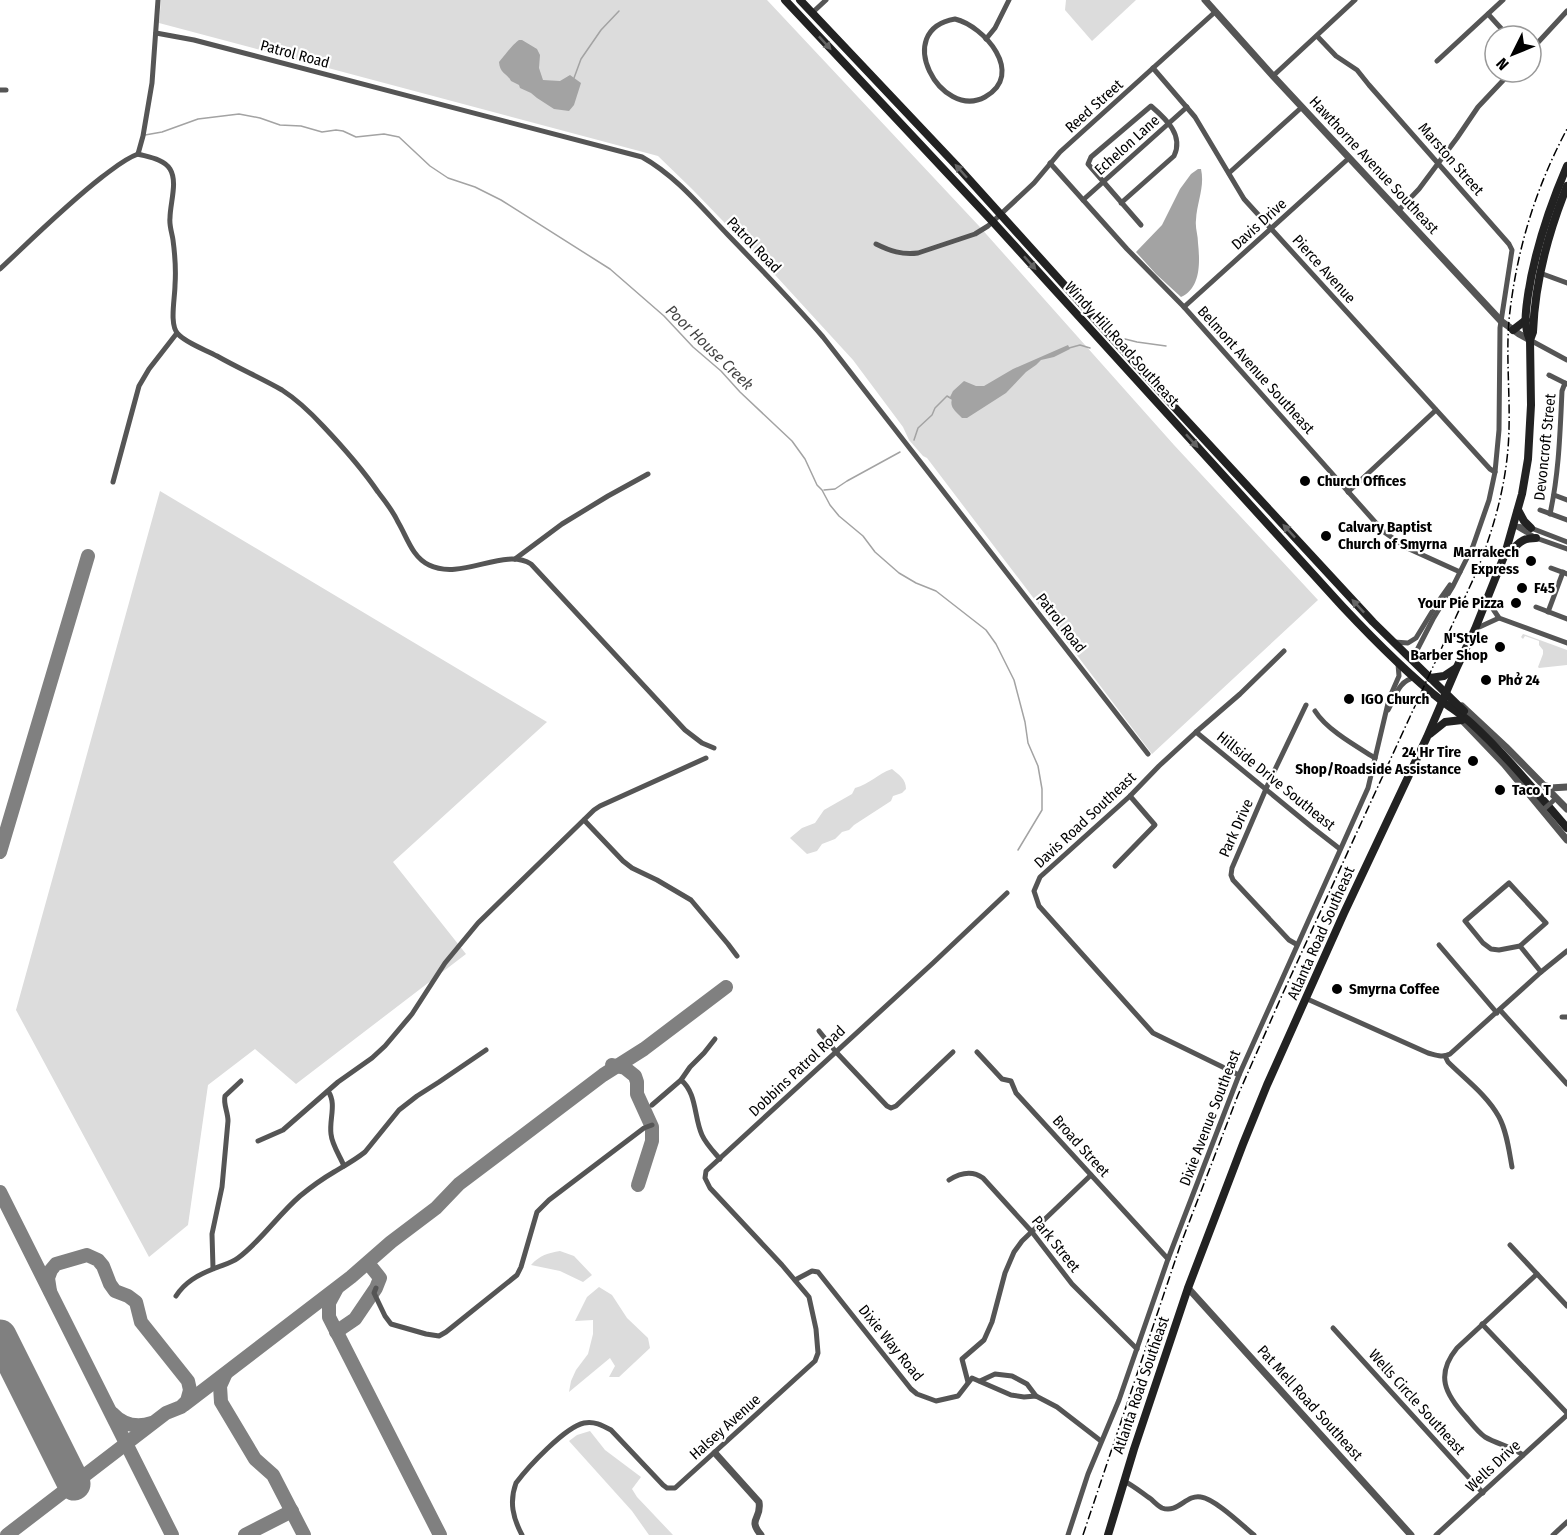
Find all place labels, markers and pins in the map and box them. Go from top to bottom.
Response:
place label: Church Offices [1317,472,1406,490]
marker: Church Offices [1298,474,1312,488]
place label: Calvary Baptist Church of Smyrna [1338,518,1448,553]
marker: Calvary Baptist Church of Smyrna [1319,529,1333,543]
place label: Marrakech Express [1453,543,1519,578]
marker: Marrakech Express [1524,554,1538,568]
place label: F45 [1534,579,1555,597]
marker: F45 [1515,581,1529,595]
place label: Your Pie Pizza [1417,594,1505,612]
marker: Your Pie Pizza [1509,596,1523,610]
place label: N'Style Barber Shop [1411,629,1488,664]
marker: N'Style Barber Shop [1493,640,1507,654]
place label: Phở 24 [1498,671,1540,689]
marker: Phở 24 [1479,673,1493,687]
place label: IGO Church [1361,690,1429,708]
marker: IGO Church [1342,692,1356,706]
place label: 24 Hr Tire Shop/Roadside Assistance [1295,743,1461,778]
marker: 24 Hr Tire Shop/Roadside Assistance [1466,754,1480,768]
place label: Taco T [1512,781,1551,799]
marker: Taco T [1493,783,1507,797]
place label: Smyrna Coffee [1349,980,1440,998]
marker: Smyrna Coffee [1330,982,1344,996]

